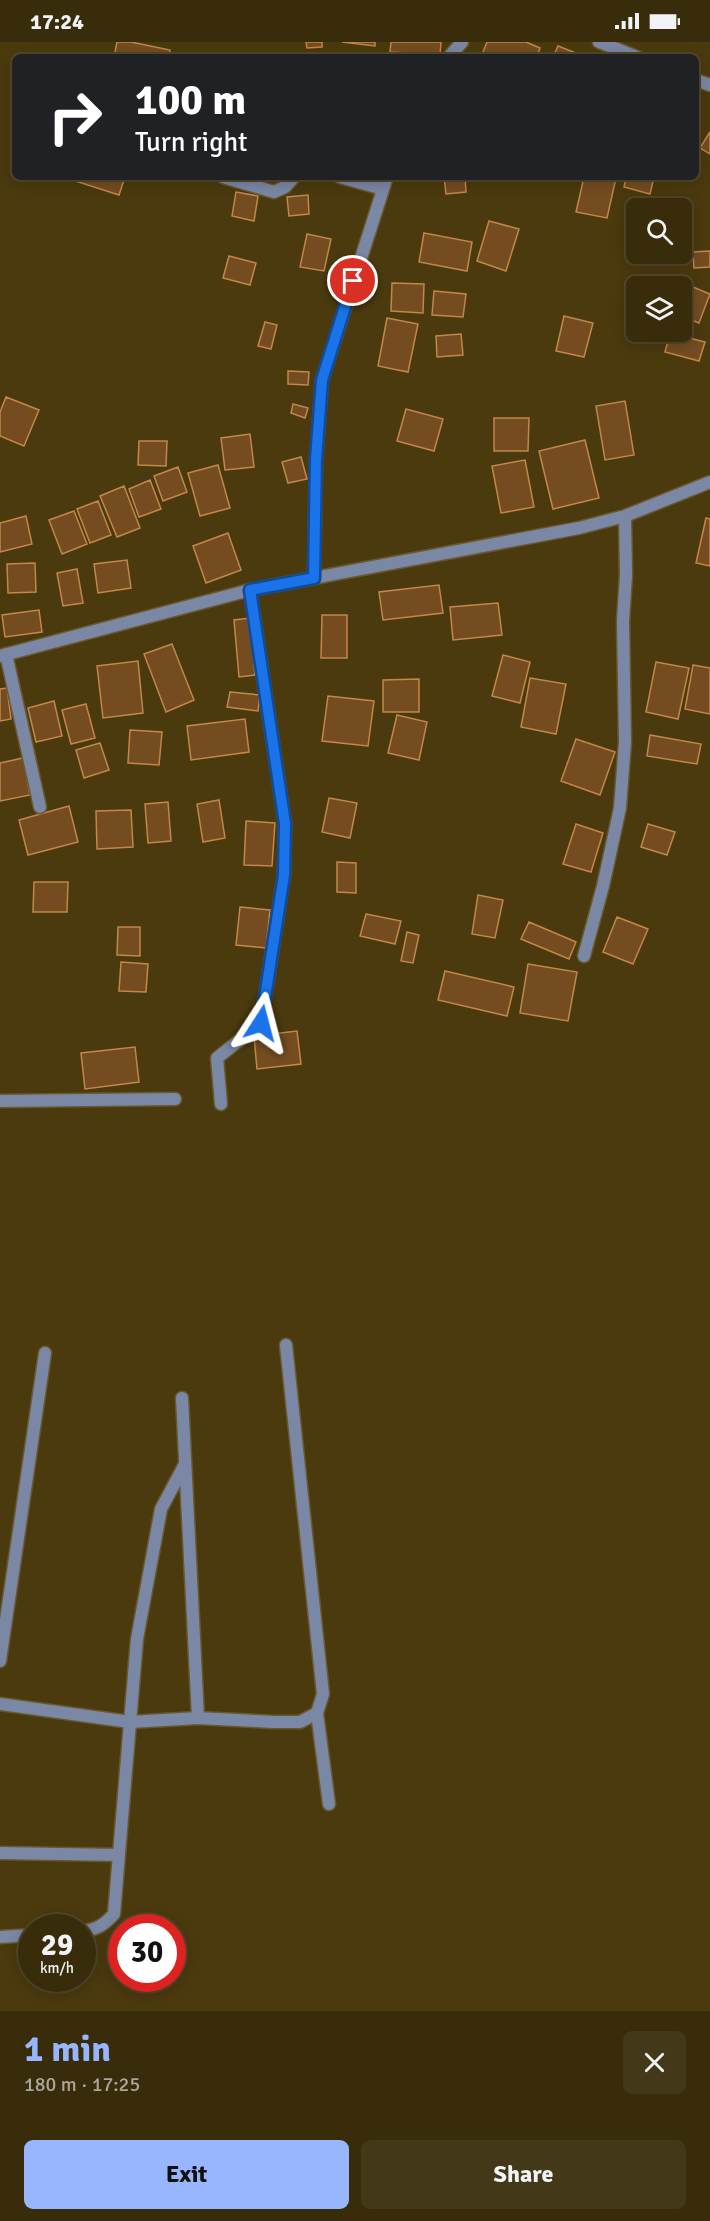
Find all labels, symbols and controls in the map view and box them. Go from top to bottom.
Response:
text: 17:24 [30,8,84,35]
text: 100 m [135,75,246,126]
icon: right [36,78,114,156]
text: Turn right [135,126,248,159]
map controls [626,198,692,342]
button: search [626,198,692,264]
pin [327,255,378,306]
icon: arrive [336,264,369,297]
button: layers [626,276,692,342]
position arrow [229,991,293,1055]
speed limit sign: 30 [108,1914,186,1992]
text: 29 [41,1927,73,1964]
text: km/h [40,1959,74,1977]
text: 1 min [24,2027,111,2072]
button: close [623,2031,686,2094]
text: 180 m · 17:25 [24,2072,140,2097]
button: Exit [24,2140,349,2209]
button: Share [361,2140,686,2209]

